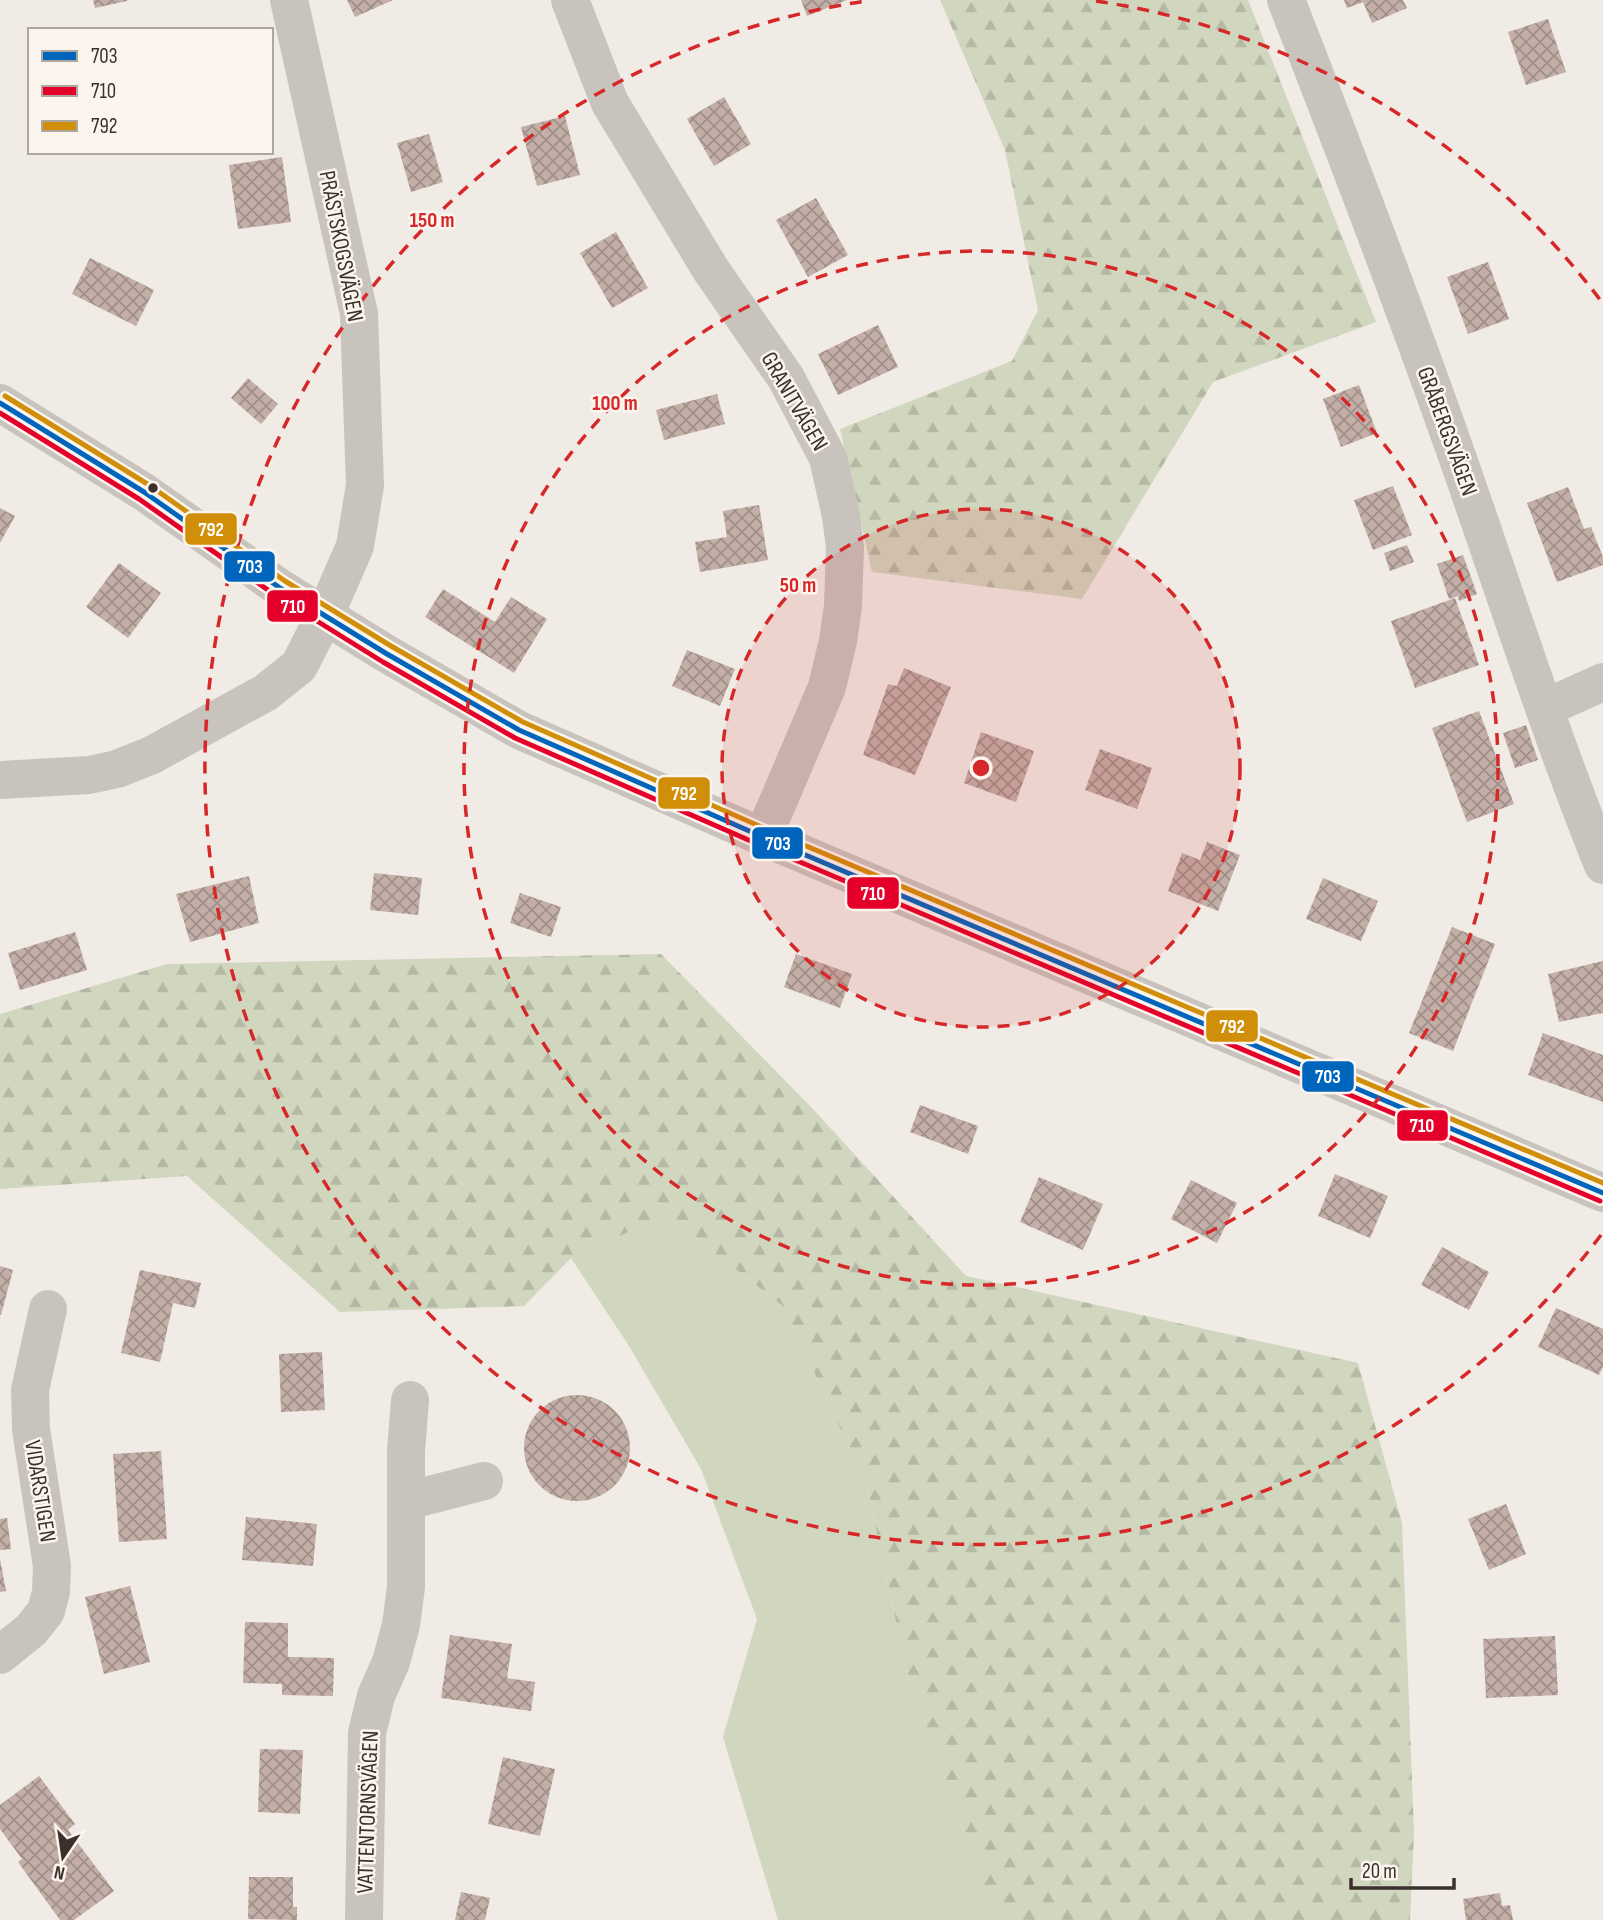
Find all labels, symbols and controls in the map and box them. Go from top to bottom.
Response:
legend [28,28,273,154]
text: 703 [91,44,118,69]
text: 710 [91,79,116,104]
text: 792 [91,114,117,139]
street label: PRÄSTSKOGSVÄGEN [313,168,369,324]
text: 150 m [410,208,454,233]
street label: GRANITVÄGEN [755,347,834,456]
street label: GRÅBERGSVÄGEN [1411,363,1483,500]
text: 100 m [592,391,638,416]
unlabelled marker [146,481,160,495]
line badge: 792 [184,512,238,546]
text: 792 [198,519,224,542]
line badge: 703 [223,550,276,583]
text: 703 [237,556,263,579]
text: 50 m [780,573,816,598]
line badge: 710 [266,589,319,623]
text: 710 [281,596,305,619]
centre of rings [969,756,993,780]
line badge: 792 [657,776,711,810]
text: 792 [671,783,697,806]
line badge: 703 [751,826,804,860]
text: 703 [765,833,791,856]
line badge: 710 [846,876,900,910]
text: 710 [861,883,885,906]
line badge: 792 [1205,1009,1259,1043]
text: 792 [1219,1016,1245,1039]
line badge: 703 [1301,1060,1355,1093]
text: 703 [1315,1066,1341,1089]
line badge: 710 [1396,1109,1449,1142]
text: 710 [1410,1115,1434,1138]
street label: VIDARSTIGEN [18,1438,62,1544]
street label: VATTENTORNSVÄGEN [351,1730,385,1894]
north arrow [28,1822,98,1892]
scale bar [1351,1846,1454,1890]
text: 20 m [1362,1859,1397,1884]
text: N [52,1860,67,1884]

